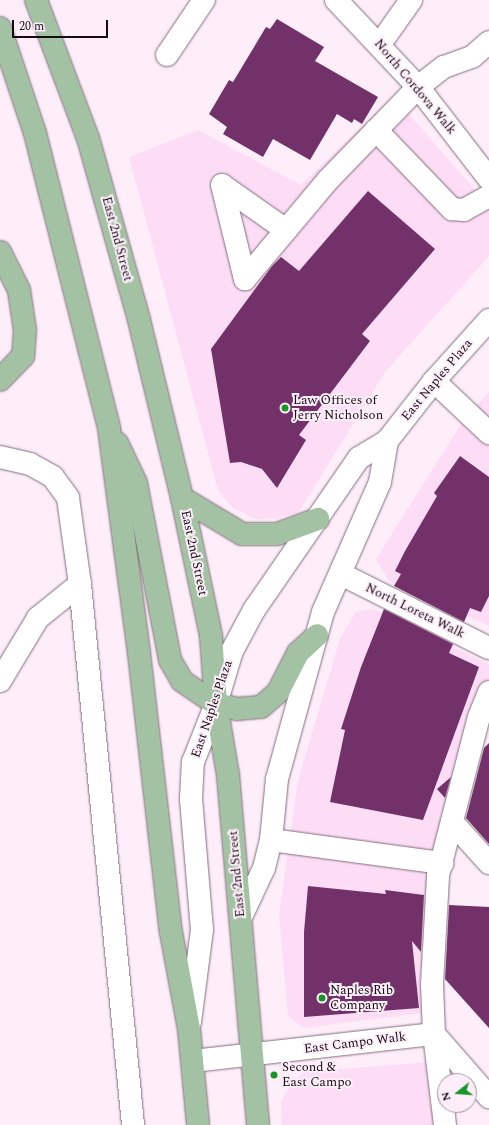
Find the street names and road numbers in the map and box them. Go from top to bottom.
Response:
street label: North Cordova Walk [371,36,459,138]
street label: East 2nd Street [98,195,136,283]
street label: East Naples Plaza [398,336,476,424]
street label: East 2nd Street [177,509,211,597]
street label: North Loreta Walk [363,580,467,642]
street label: East Naples Plaza [188,658,236,760]
street label: East 2nd Street [225,830,249,918]
street label: East Campo Walk [303,1029,407,1057]

